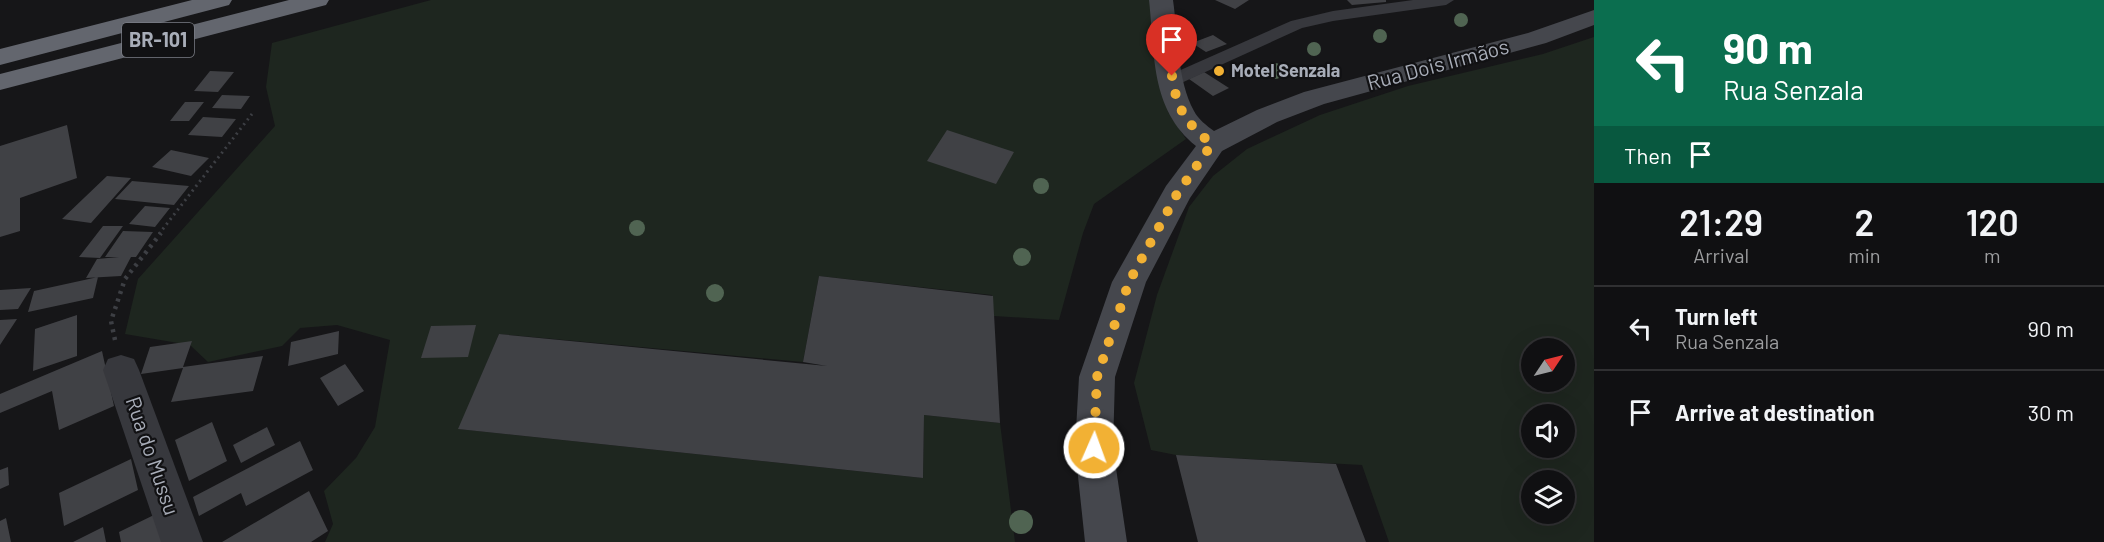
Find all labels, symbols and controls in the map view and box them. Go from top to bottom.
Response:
pin [1146,14,1197,76]
text: 90 m [1723,22,1813,72]
road number: BR-101 [122,23,194,57]
icon: arrive [1155,23,1188,56]
icon: left [1624,24,1702,102]
street label: Rua Dois Irmãos [1364,33,1511,94]
place label: Motel Senzala [1231,59,1340,81]
marker: Motel Senzala [1212,64,1226,78]
text: Rua Senzala [1723,73,1864,105]
icon: arrive [1684,138,1717,171]
text: Then [1624,142,1672,168]
text: 21:29 [1679,200,1763,243]
text: 2 [1854,200,1874,243]
text: 120 [1966,200,2019,243]
text: Arrival [1693,243,1749,267]
text: min [1848,243,1881,267]
text: m [1984,243,2001,267]
text: Turn left [1675,303,1758,329]
icon: left [1624,312,1657,345]
text: 90 m [2028,315,2074,341]
text: Rua Senzala [1675,329,1779,353]
north arrow [1521,338,1575,392]
map controls [1521,338,1575,524]
street label: Rua do Mussu [121,393,185,518]
icon: arrive [1624,396,1657,429]
text: Arrive at destination [1675,399,1874,425]
text: 30 m [2028,399,2074,425]
button: sound [1521,404,1575,458]
position arrow [1062,416,1126,480]
button: layers [1521,470,1575,524]

